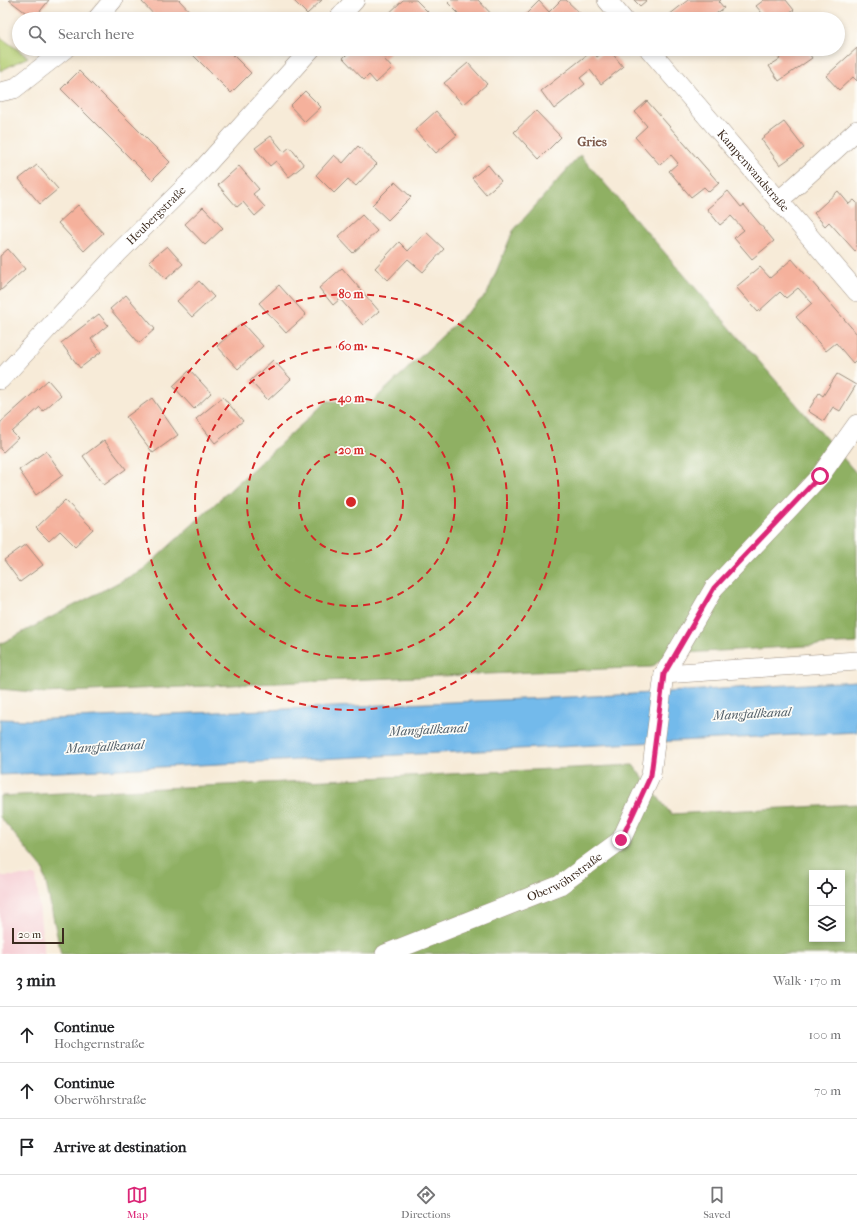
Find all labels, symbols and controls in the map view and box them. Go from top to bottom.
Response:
search box [12,12,845,56]
icon: search [26,23,48,45]
text: Search here [58,25,134,43]
street label: Kampenwandstraße [714,127,792,214]
district label: Gries [577,134,607,149]
street label: Heubergstraße [124,183,189,248]
text: 80 m [338,287,365,301]
text: 60 m [338,339,365,353]
text: 40 m [337,391,365,406]
text: 20 m [338,443,365,457]
route start [811,467,829,485]
centre of rings [344,495,358,509]
water label: Mangfallkanal [712,704,793,723]
water label: Mangfallkanal [388,720,469,739]
water label: Mangfallkanal [65,737,146,756]
route end [612,831,630,849]
street label: Oberwöhrstraße [525,849,605,904]
map controls [809,870,845,942]
button: locate [809,870,845,906]
button: layers [809,906,845,942]
scale bar [12,926,64,945]
text: 20 m [18,928,41,941]
text: 3 min [16,970,56,990]
text: Walk · 170 m [773,973,841,988]
text: Continue [54,1018,114,1036]
icon: ahead [16,1024,38,1046]
text: 100 m [808,1027,841,1042]
text: Hochgernstraße [54,1036,145,1051]
text: Continue [54,1074,114,1092]
icon: ahead [16,1080,38,1102]
text: 70 m [814,1083,841,1098]
text: Oberwöhrstraße [54,1092,146,1107]
icon: arrive [16,1136,38,1158]
text: Arrive at destination [54,1138,186,1156]
tab: Map [126,1184,148,1221]
tab: Directions [401,1184,451,1221]
tab: Saved [703,1184,731,1221]

